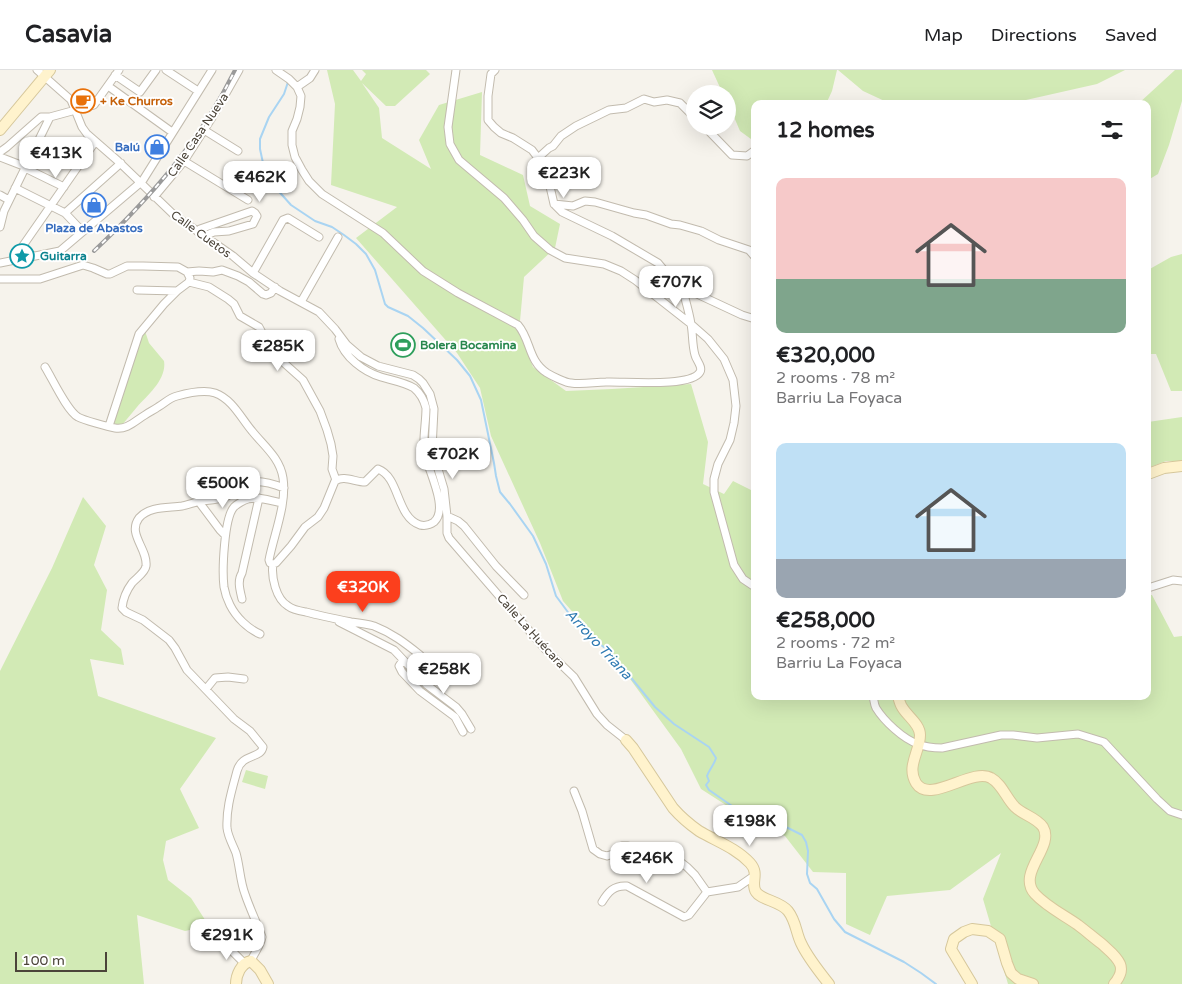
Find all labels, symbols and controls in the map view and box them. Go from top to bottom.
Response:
text: Casavia [25,20,112,49]
text: Map [924,24,963,46]
text: Directions [991,24,1077,46]
text: Saved [1105,24,1157,46]
map controls [686,85,736,135]
button: layers [686,85,736,135]
cafe icon: + Ke Churros [70,88,96,114]
street label: Calle Casa Nueva [165,90,231,180]
place label: + Ke Churros [100,94,173,108]
icon: filters [1098,116,1126,144]
text: 12 homes [776,118,875,143]
shop icon: Balú [144,134,170,160]
pin: €413K [21,136,91,179]
place label: Balú [115,140,140,154]
text: €413K [30,143,82,163]
pin: €223K [529,156,599,199]
pin: €462K [225,160,295,203]
text: €223K [538,163,590,183]
text: €462K [234,167,286,187]
shop icon: Plaza de Abastos [81,192,107,218]
street label: Calle Cuetos [168,208,234,261]
icon: home [906,210,996,300]
place label: Plaza de Abastos [45,221,143,235]
place icon: Guitarra [9,243,35,269]
place label: Guitarra [40,249,87,263]
pin: €707K [641,266,711,308]
text: €707K [650,272,702,292]
pin: €285K [243,330,313,372]
sports icon: Bolera Bocamina [390,332,416,358]
text: €285K [252,336,304,356]
place label: Bolera Bocamina [420,338,517,352]
text: €320,000 [776,343,875,368]
text: 2 rooms · 78 m² [776,368,895,388]
text: Barriu La Foyaca [776,388,902,408]
pin: €702K [418,438,488,480]
text: €702K [427,444,479,464]
pin: €500K [188,466,258,509]
text: €500K [197,473,249,493]
icon: home [906,475,996,565]
pin: €320K [328,570,398,613]
text: €320K [337,577,389,597]
street label: Calle La Ḥuécara [494,591,568,671]
water label: Arroyo Triana [562,606,636,684]
text: €258,000 [776,608,875,633]
text: 2 rooms · 72 m² [776,633,895,653]
pin: €258K [409,652,479,695]
text: Barriu La Foyaca [776,653,902,673]
text: €258K [418,659,470,679]
pin: €198K [715,804,785,847]
text: €198K [724,811,776,831]
pin: €246K [612,842,682,884]
text: €246K [621,848,673,868]
pin: €291K [192,918,262,961]
text: €291K [201,925,253,945]
scale bar [15,949,108,972]
text: 100 m [22,952,65,969]

